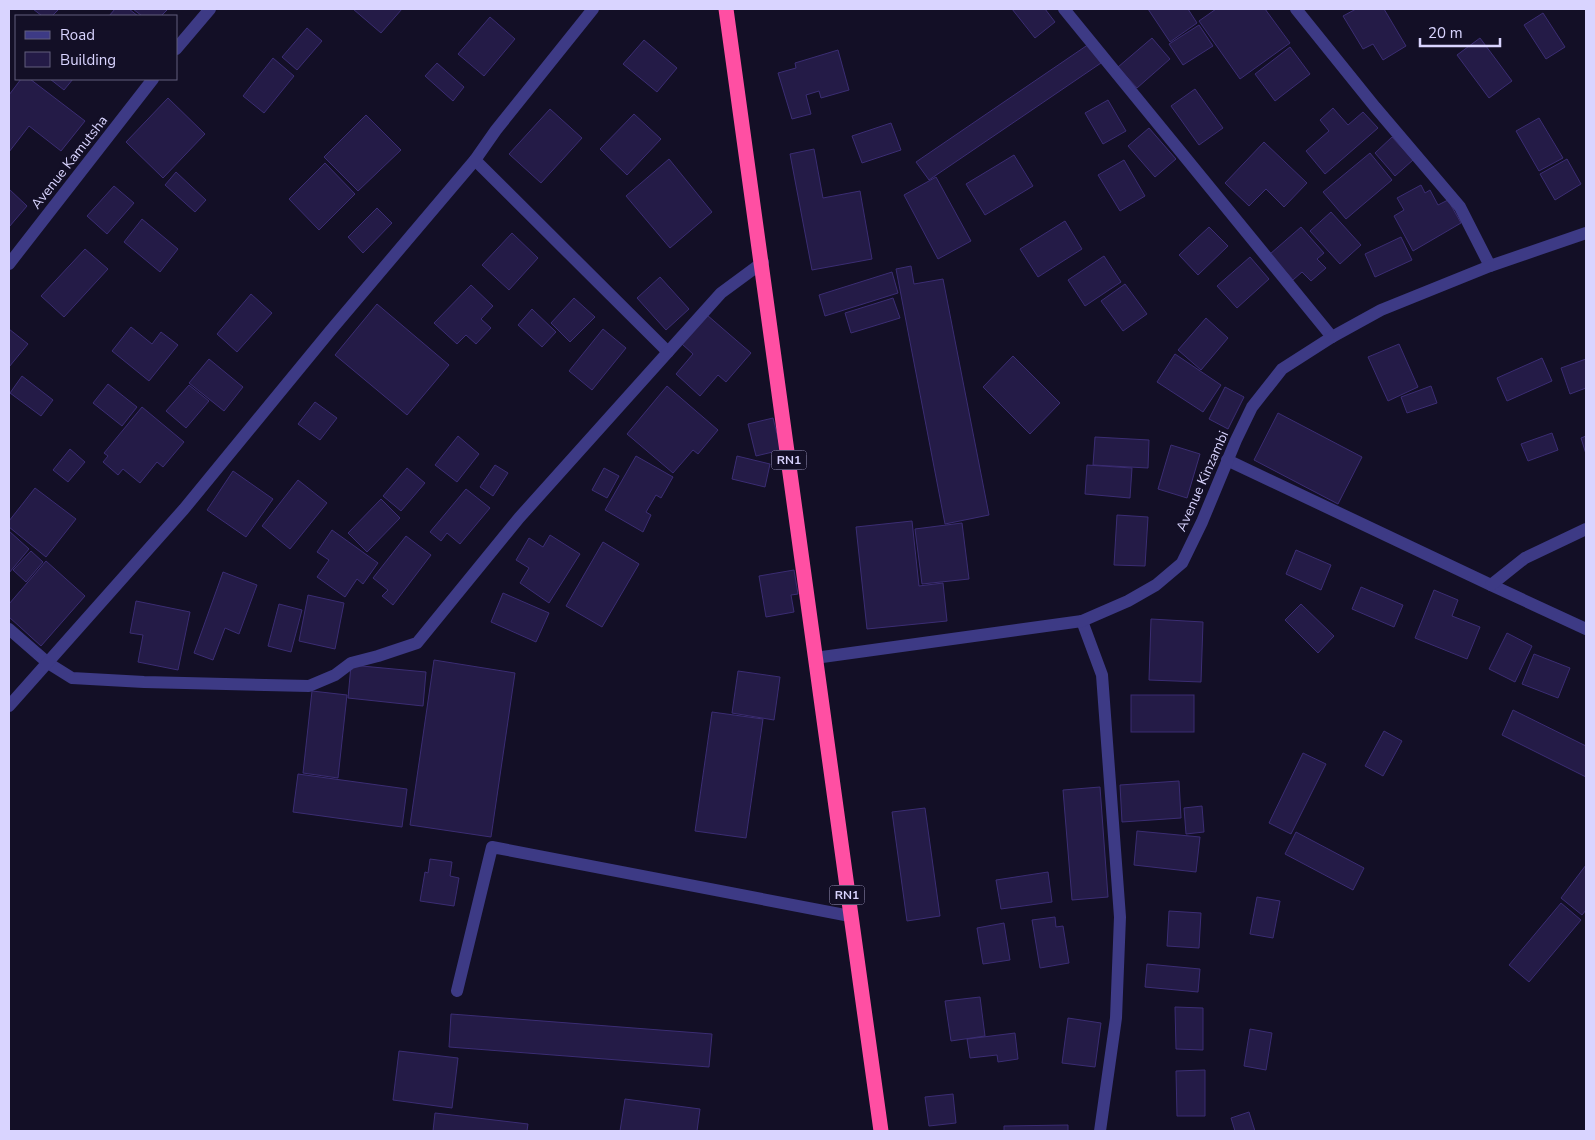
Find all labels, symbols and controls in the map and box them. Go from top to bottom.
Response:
legend [15,15,178,80]
scale bar [1420,15,1500,47]
text: 20 m [1428,23,1463,43]
text: Road [60,25,95,45]
text: Building [60,50,116,70]
street label: Avenue Kamutsha [27,111,112,213]
street label: Avenue Kinzambi [1172,428,1233,535]
road number: RN1 [772,450,806,470]
road number: RN1 [830,886,864,904]

